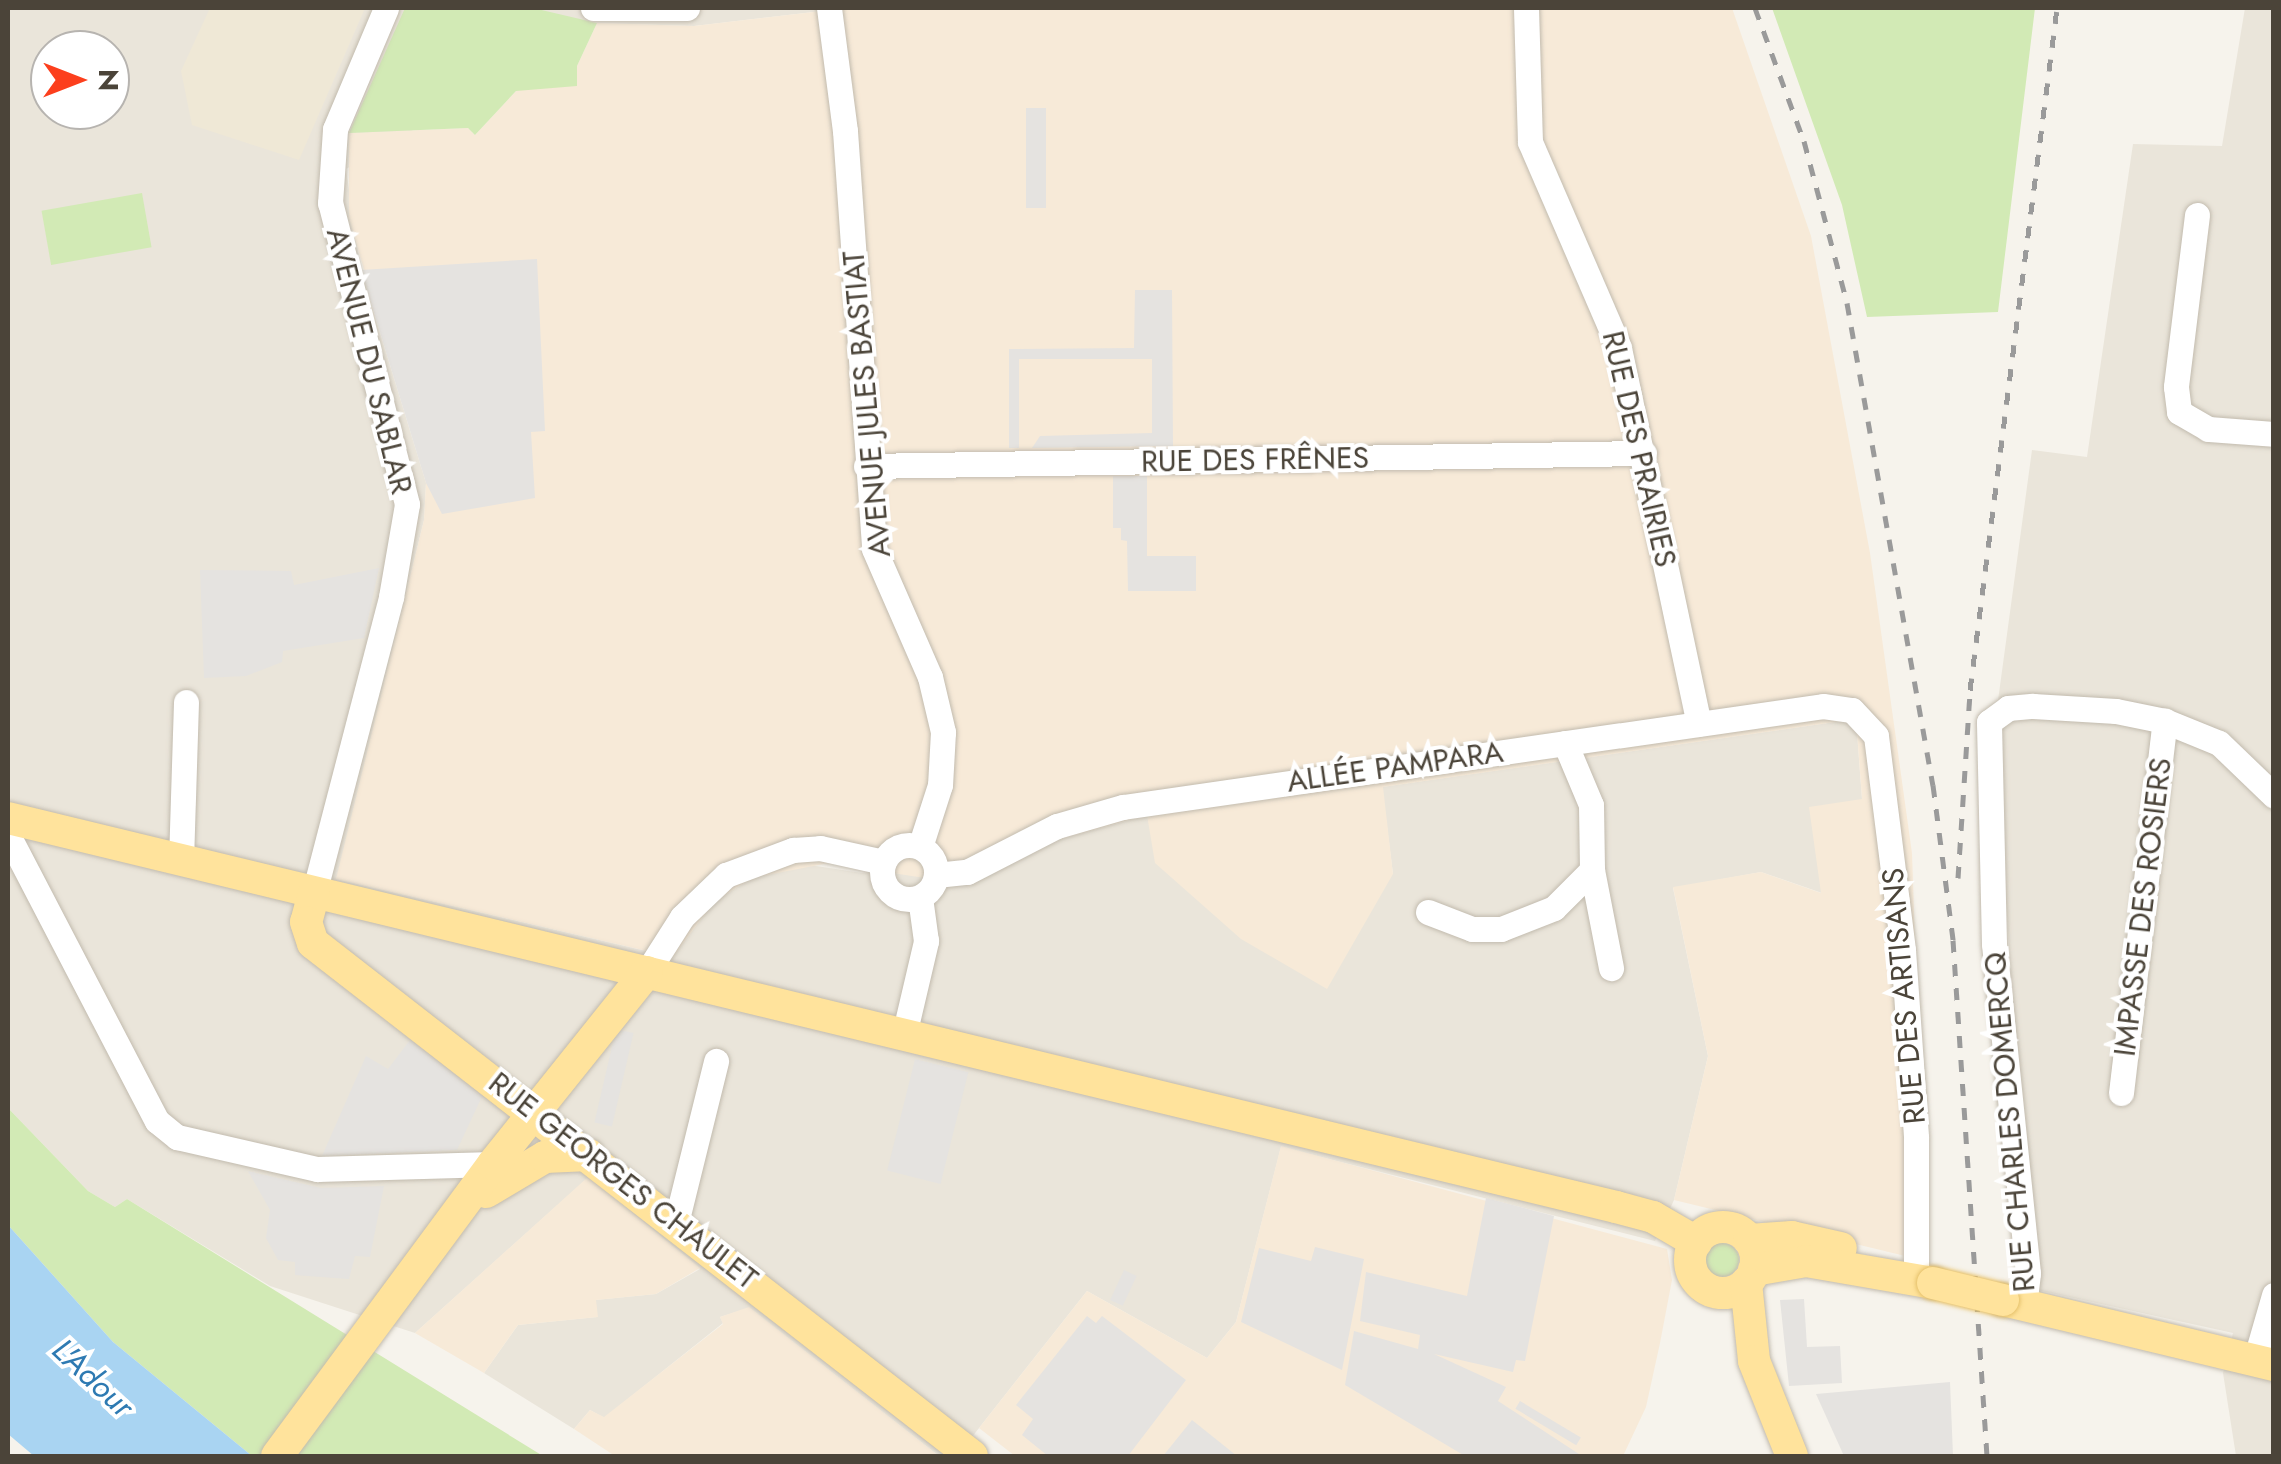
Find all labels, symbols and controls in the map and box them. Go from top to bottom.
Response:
north arrow [30,30,130,130]
text: N [88,69,129,91]
street label: AVENUE DU SABLAR [319,224,419,498]
street label: AVENUE JULES BASTIAT [836,249,898,559]
street label: RUE DES PRAIRIES [1594,328,1684,570]
street label: RUE DES FRÊNES [1141,440,1369,480]
street label: ALLÉE PAMPARA [1285,734,1505,800]
street label: IMPASSE DES ROSIERS [2107,756,2179,1058]
street label: RUE DES ARTISANS [1875,866,1933,1126]
street label: RUE CHARLES DOMERCQ [1977,951,2043,1293]
street label: RUE GEORGES CHAULET [481,1065,765,1297]
water label: L'Adour [44,1331,142,1425]

